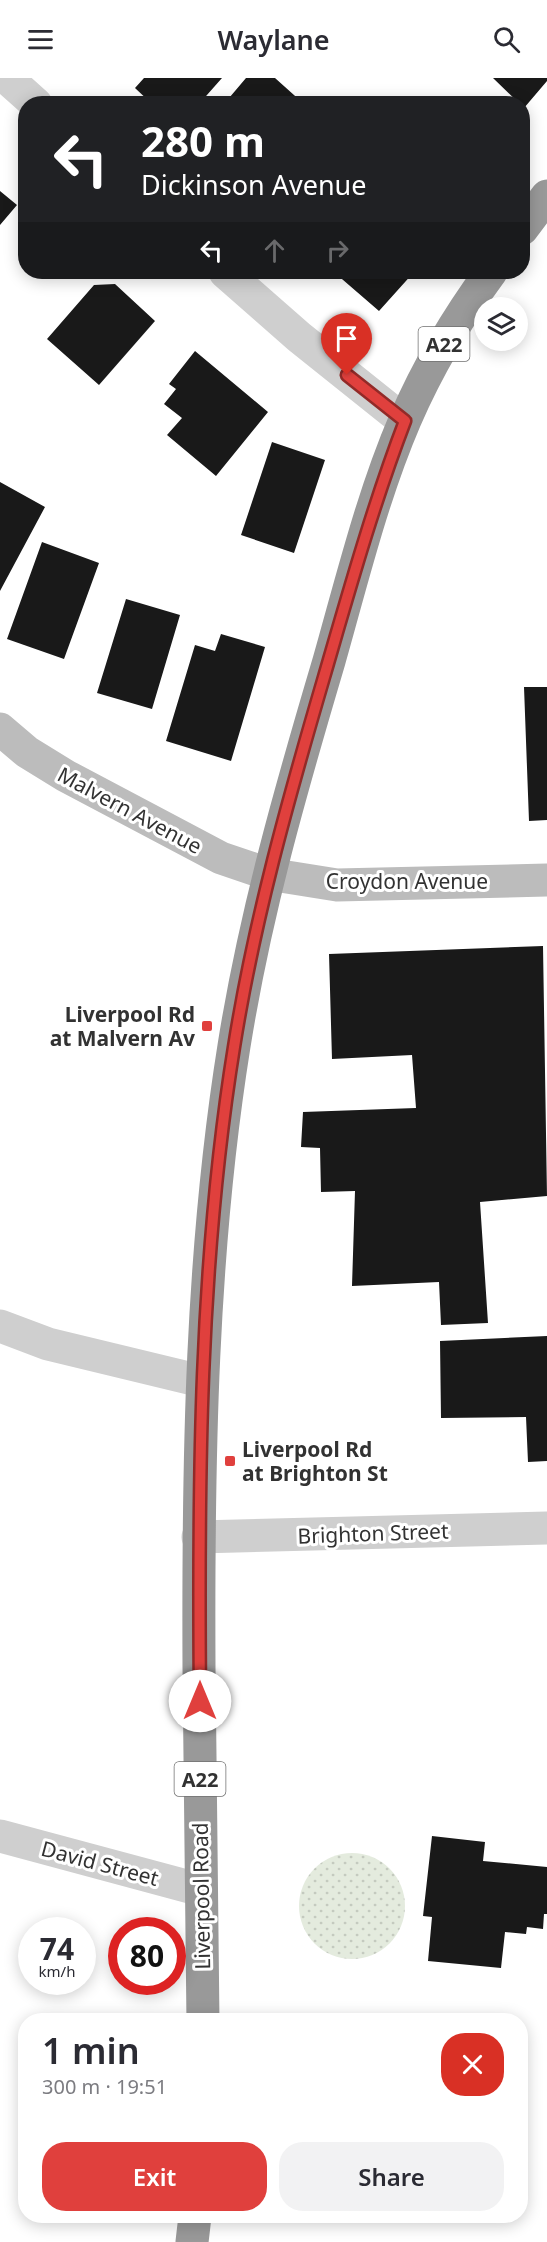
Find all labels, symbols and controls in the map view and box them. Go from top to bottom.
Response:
text: Waylane [217,21,330,58]
icon: menu [24,23,57,56]
icon: search [490,23,523,56]
text: 280 m [141,112,265,169]
icon: left [42,120,120,198]
text: Dickinson Avenue [141,166,366,203]
icon: left [195,234,228,267]
icon: ahead [258,234,291,267]
icon: right [321,234,354,267]
map controls [474,297,528,351]
button: layers [474,297,528,351]
pin [321,313,372,375]
icon: arrive [330,322,363,355]
road number: A22 [418,327,470,361]
street label: Malvern Avenue [53,760,207,860]
street label: Croydon Avenue [326,867,488,895]
place label: Liverpool Rd at Malvern Av [50,1000,195,1052]
marker: Liverpool Rd at Malvern Av [200,1019,214,1033]
place label: Liverpool Rd at Brighton St [242,1435,388,1487]
marker: Liverpool Rd at Brighton St [223,1454,237,1468]
street label: Brighton Street [297,1516,449,1550]
position arrow [168,1669,232,1733]
road number: A22 [174,1762,226,1796]
street label: Liverpool Road [186,1822,216,1970]
street label: David Street [38,1834,162,1892]
speed limit sign: 80 [108,1917,186,1995]
text: 74 [40,1928,74,1969]
text: km/h [39,1961,75,1981]
text: 1 min [42,2026,140,2075]
button: close [441,2033,504,2096]
text: 300 m · 19:51 [42,2073,167,2100]
button: Exit [42,2142,267,2211]
button: Share [279,2142,504,2211]

